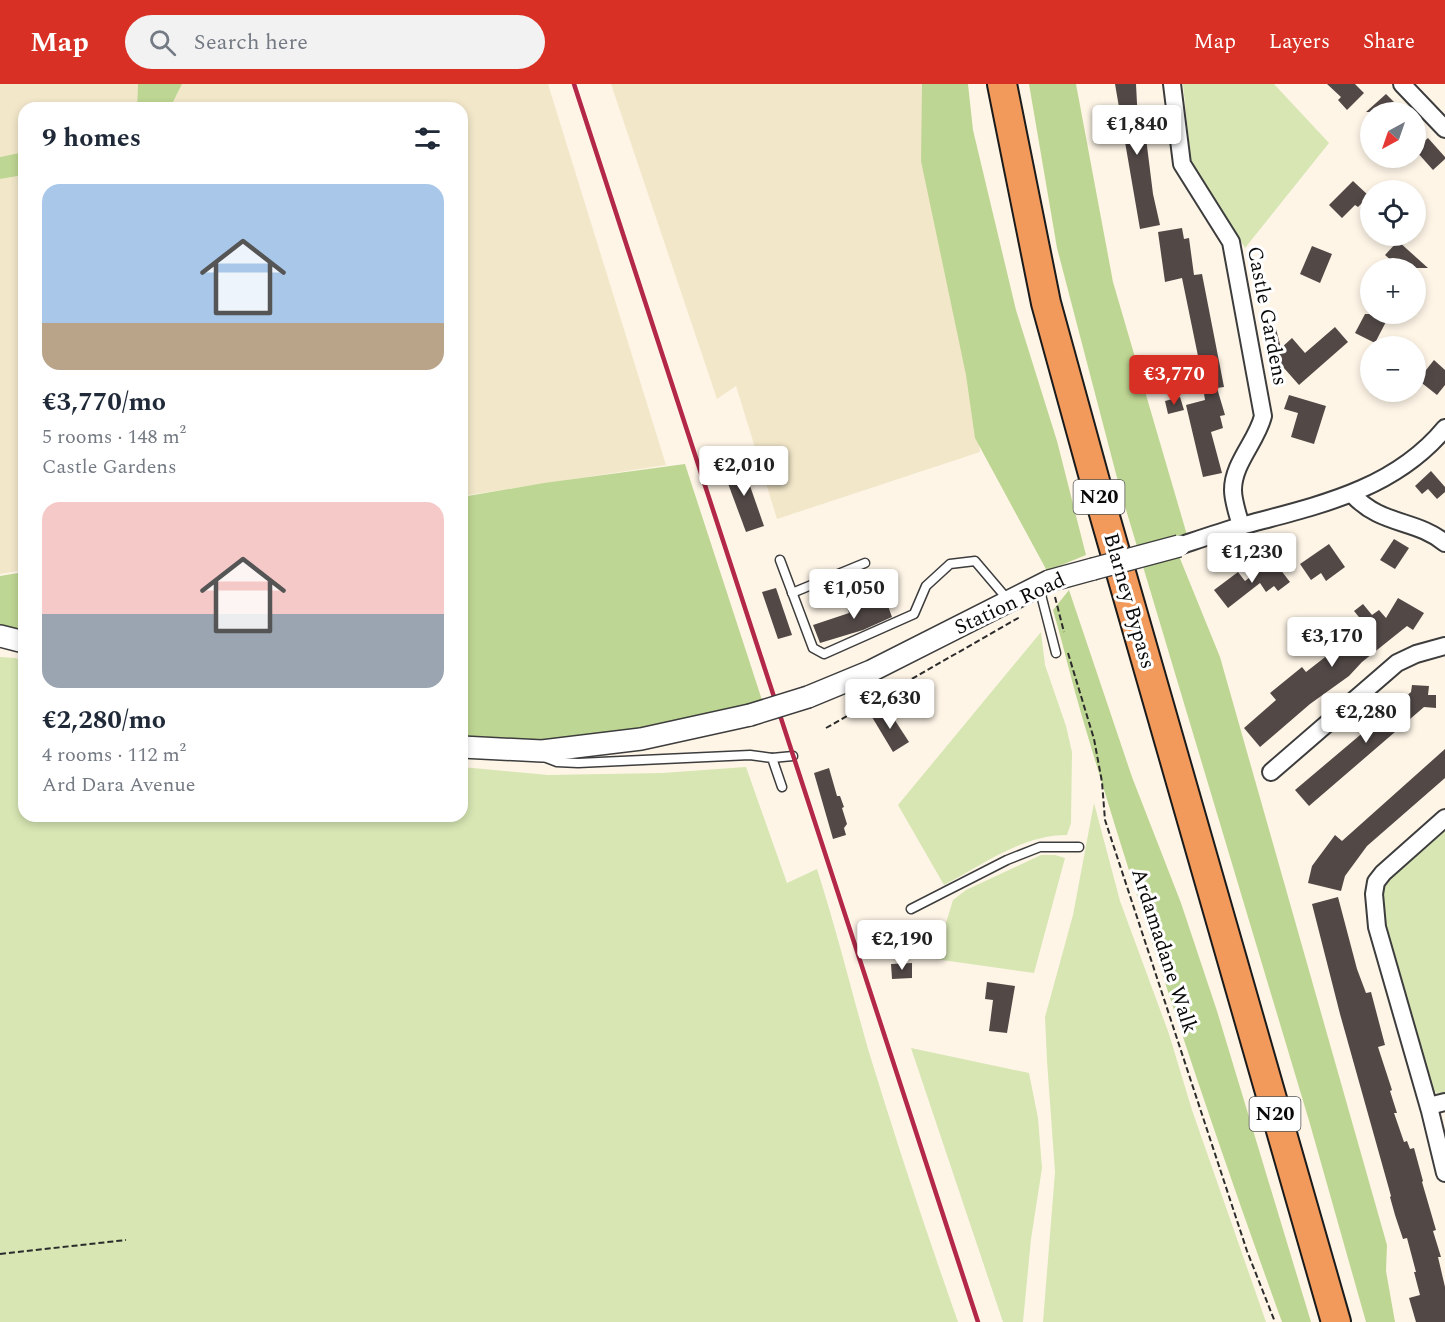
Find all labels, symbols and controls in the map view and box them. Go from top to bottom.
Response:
search box [125,15,545,69]
text: Map [30,21,89,64]
icon: search [146,26,179,59]
text: Search here [194,26,308,59]
text: Map [1194,26,1236,58]
text: Layers [1269,26,1330,58]
text: Share [1363,26,1415,58]
north arrow [1360,102,1426,168]
map controls [1360,102,1426,402]
pin: €1,840 [1088,105,1186,156]
text: €1,840 [1106,109,1168,139]
text: 9 homes [42,118,141,158]
icon: filters [411,122,444,155]
button: locate [1360,180,1426,246]
icon: home [189,223,297,331]
street label: Castle Gardens [1238,244,1296,388]
button: + [1360,258,1426,324]
button: − [1360,336,1426,402]
pin: €3,770 [1125,355,1223,406]
text: €3,770 [1143,359,1205,389]
text: €3,770/mo [42,382,166,422]
text: 5 rooms · 148 m² [42,422,186,452]
pin: €2,010 [695,446,793,497]
text: €2,010 [713,450,775,480]
text: Castle Gardens [42,452,177,482]
road number: N20 [1074,480,1124,514]
street label: Blarney Bypass [1094,529,1164,673]
pin: €1,230 [1203,533,1301,584]
text: €1,230 [1221,537,1283,567]
icon: home [189,541,297,649]
street label: Station Road [949,564,1071,644]
pin: €1,050 [805,569,903,620]
text: €1,050 [823,573,885,603]
pin: €3,170 [1283,617,1381,668]
text: €3,170 [1301,621,1363,651]
pin: €2,630 [841,679,939,730]
text: €2,630 [859,683,921,713]
pin: €2,280 [1317,693,1415,744]
text: €2,280 [1335,697,1397,727]
text: €2,280/mo [42,700,166,740]
text: 4 rooms · 112 m² [42,740,186,770]
text: Ard Dara Avenue [42,770,195,800]
street label: Ardamadane Walk [1122,864,1206,1038]
pin: €2,190 [853,920,951,971]
text: €2,190 [871,924,933,954]
road number: N20 [1250,1097,1300,1131]

